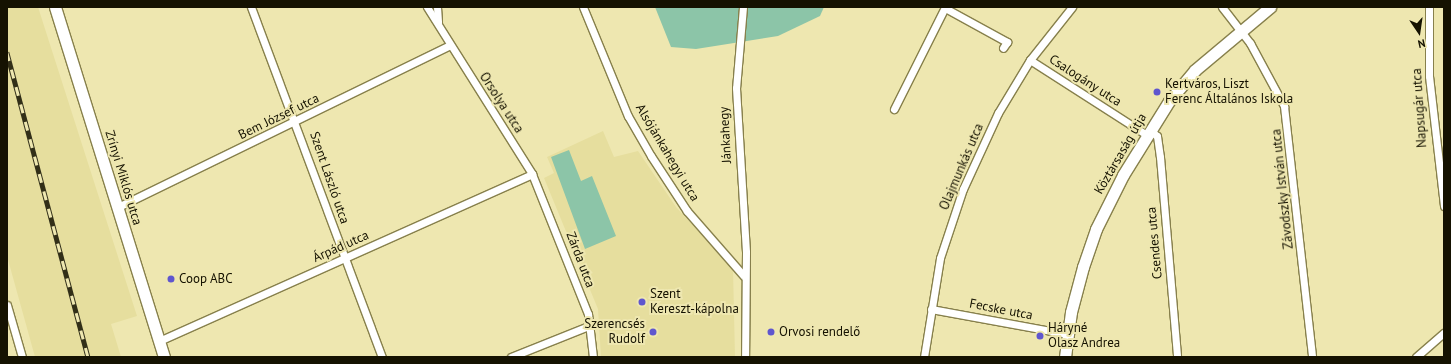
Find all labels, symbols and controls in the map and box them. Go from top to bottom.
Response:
north arrow [1399,12,1439,52]
text: N [1417,36,1427,51]
street label: Csalogány utca [1046,52,1124,110]
street label: Napsugár utca [1409,68,1431,148]
street label: Orsolya utca [476,70,526,136]
place label: Kertváros, Liszt Ferenc Általános Iskola [1165,77,1294,108]
marker: Kertváros, Liszt Ferenc Általános Iskola [1152,87,1162,97]
street label: Bem József utca [236,91,322,143]
street label: Alsójánkahegyi utca [632,102,702,204]
street label: Jánkahegy [717,106,735,164]
street label: Köztársaság útja [1092,111,1150,197]
street label: Olajmunkás utca [937,121,987,213]
street label: Závodszky István utca [1269,128,1297,250]
street label: Zrínyi Miklós utca [101,129,145,227]
street label: Szent László utca [306,130,352,226]
street label: Csendes utca [1144,206,1166,280]
street label: Árpád utca [311,228,371,266]
street label: Zárda utca [562,230,598,290]
place label: Coop ABC [179,271,233,287]
marker: Coop ABC [166,274,176,284]
place label: Szent Kereszt-kápolna [650,287,739,318]
street label: Fecske utca [968,296,1034,324]
marker: Szent Kereszt-kápolna [637,297,647,307]
place label: Szerencsés Rudolf [584,317,645,348]
place label: Háryné Olasz Andrea [1048,321,1121,352]
place label: Orvosi rendelő [779,324,860,340]
marker: Szerencsés Rudolf [648,327,658,337]
marker: Orvosi rendelő [766,327,776,337]
marker: Háryné Olasz Andrea [1035,331,1045,341]

